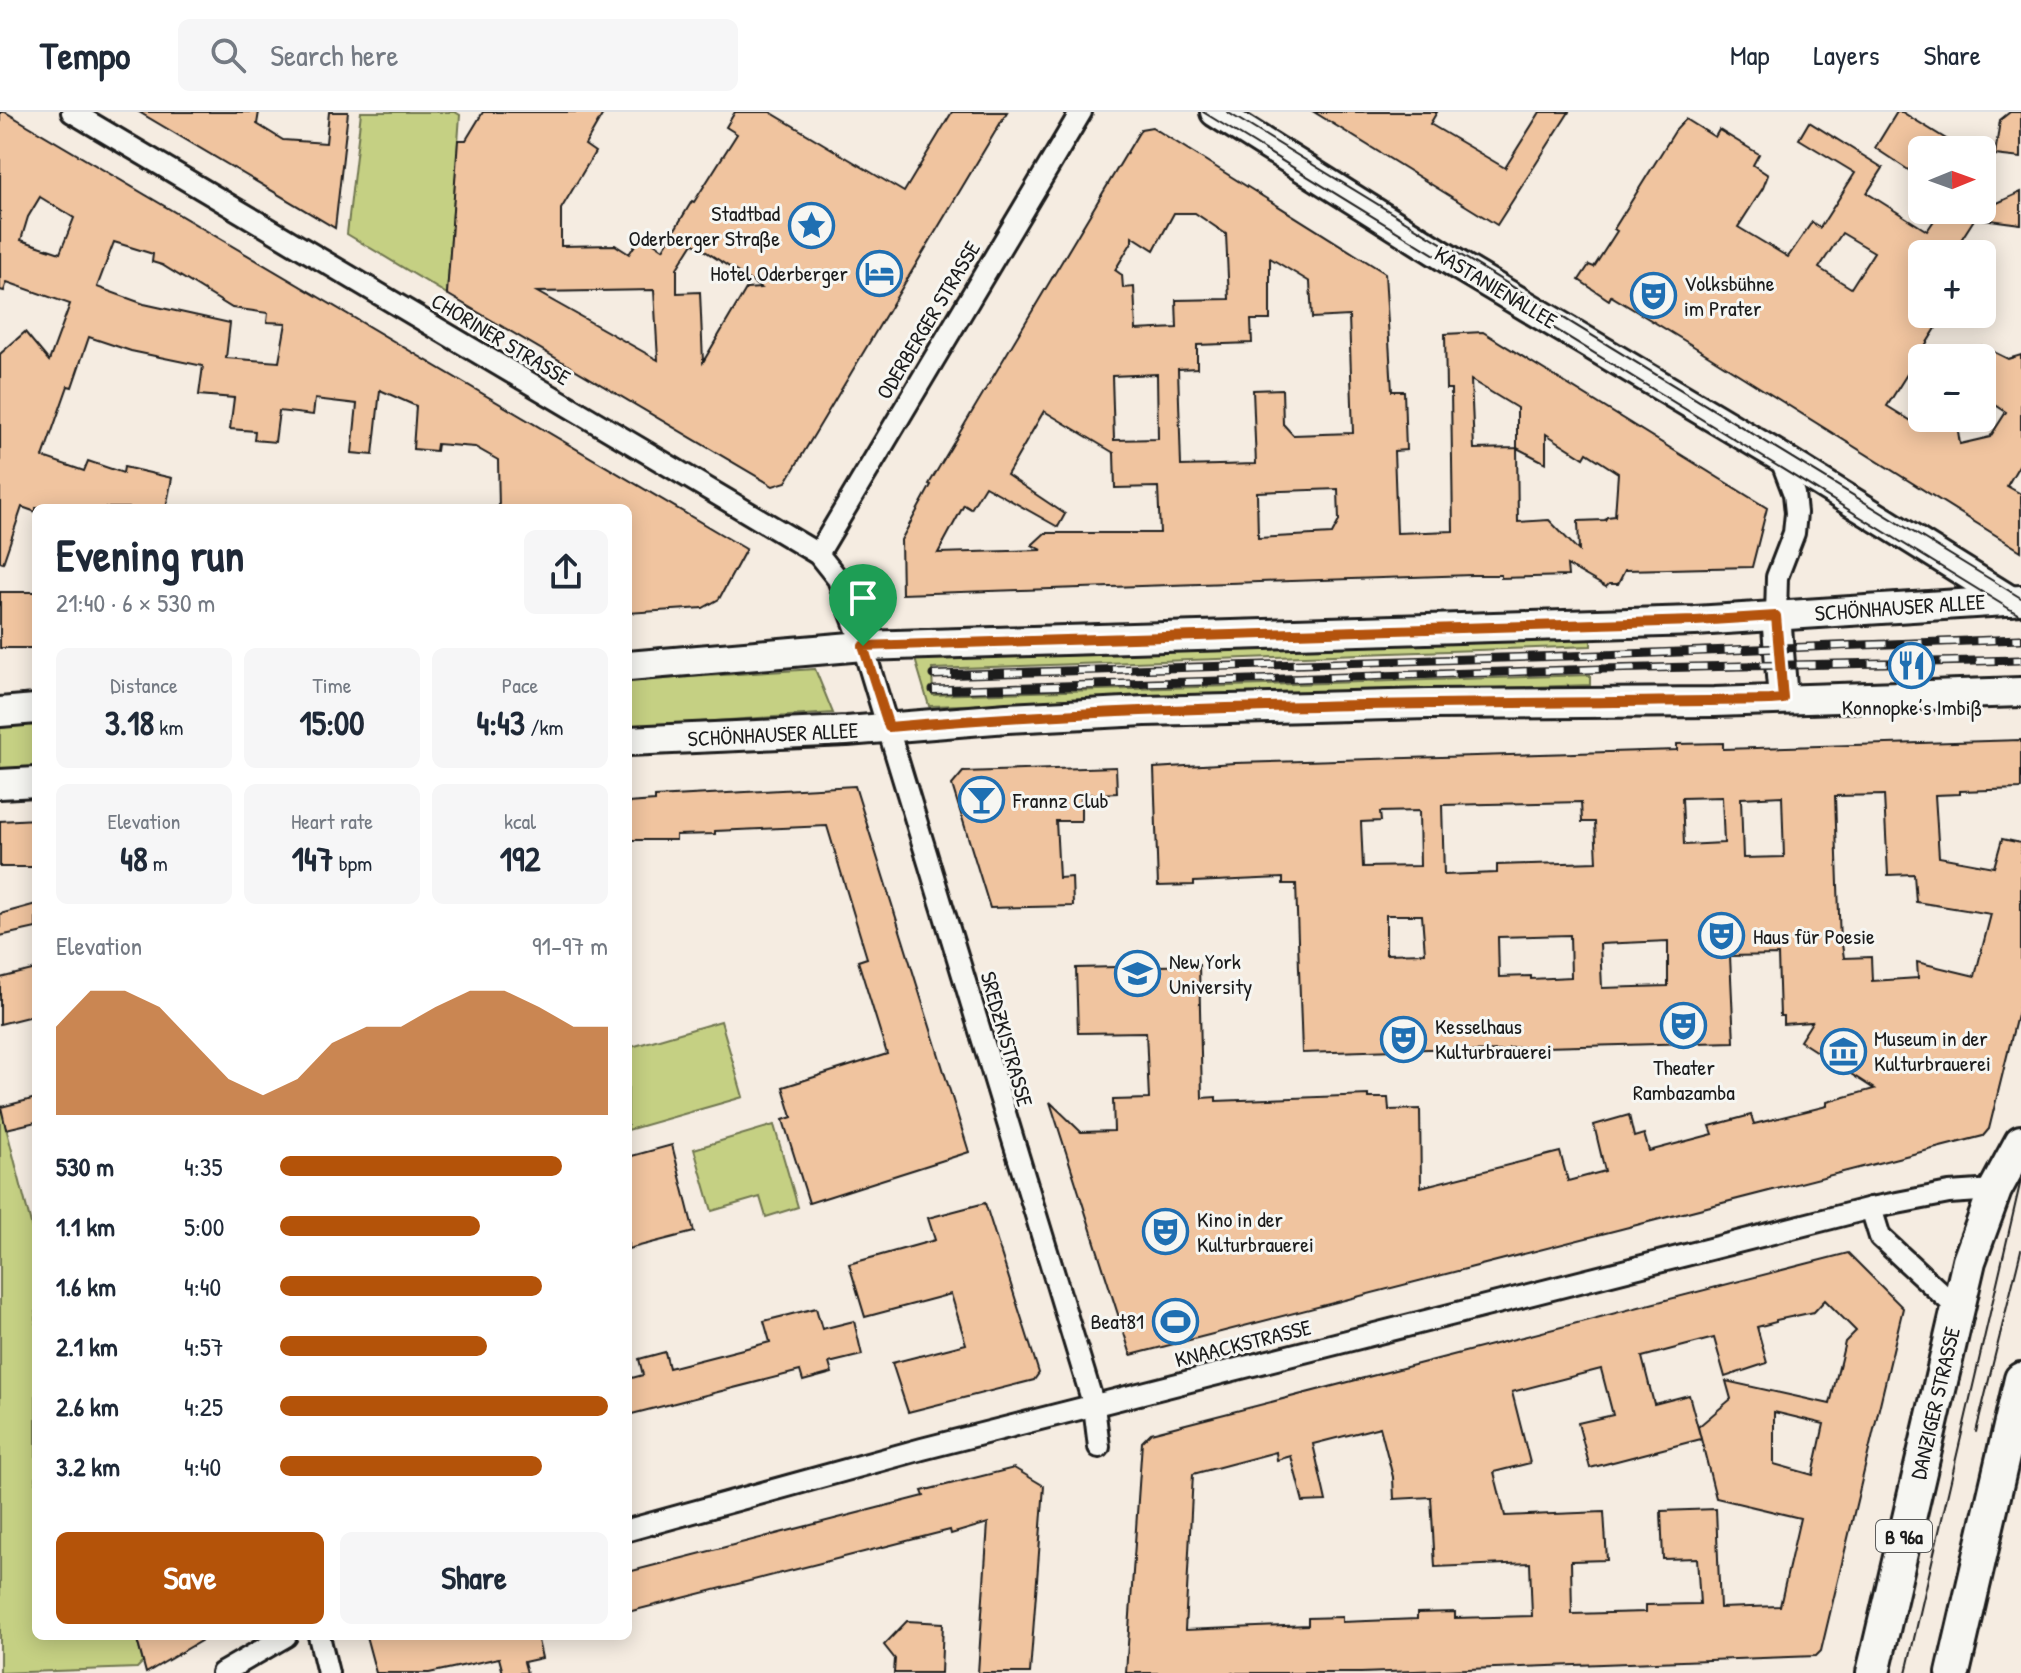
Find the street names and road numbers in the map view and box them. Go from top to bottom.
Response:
street label: ODERBERGER STRASSE [869,235,987,405]
street label: KASTANIENALLEE [1429,239,1563,336]
street label: CHORINER STRASSE [426,286,576,392]
street label: SCHÖNHAUSER ALLEE [1814,586,1987,628]
street label: SCHÖNHAUSER ALLEE [687,715,859,753]
street label: SREDZKISTRASSE [973,968,1041,1110]
street label: KNAACKSTRASSE [1172,1312,1314,1374]
street label: DANZIGER STRASSE [1903,1324,1967,1482]
road number: B 96a [1876,1520,1932,1552]

